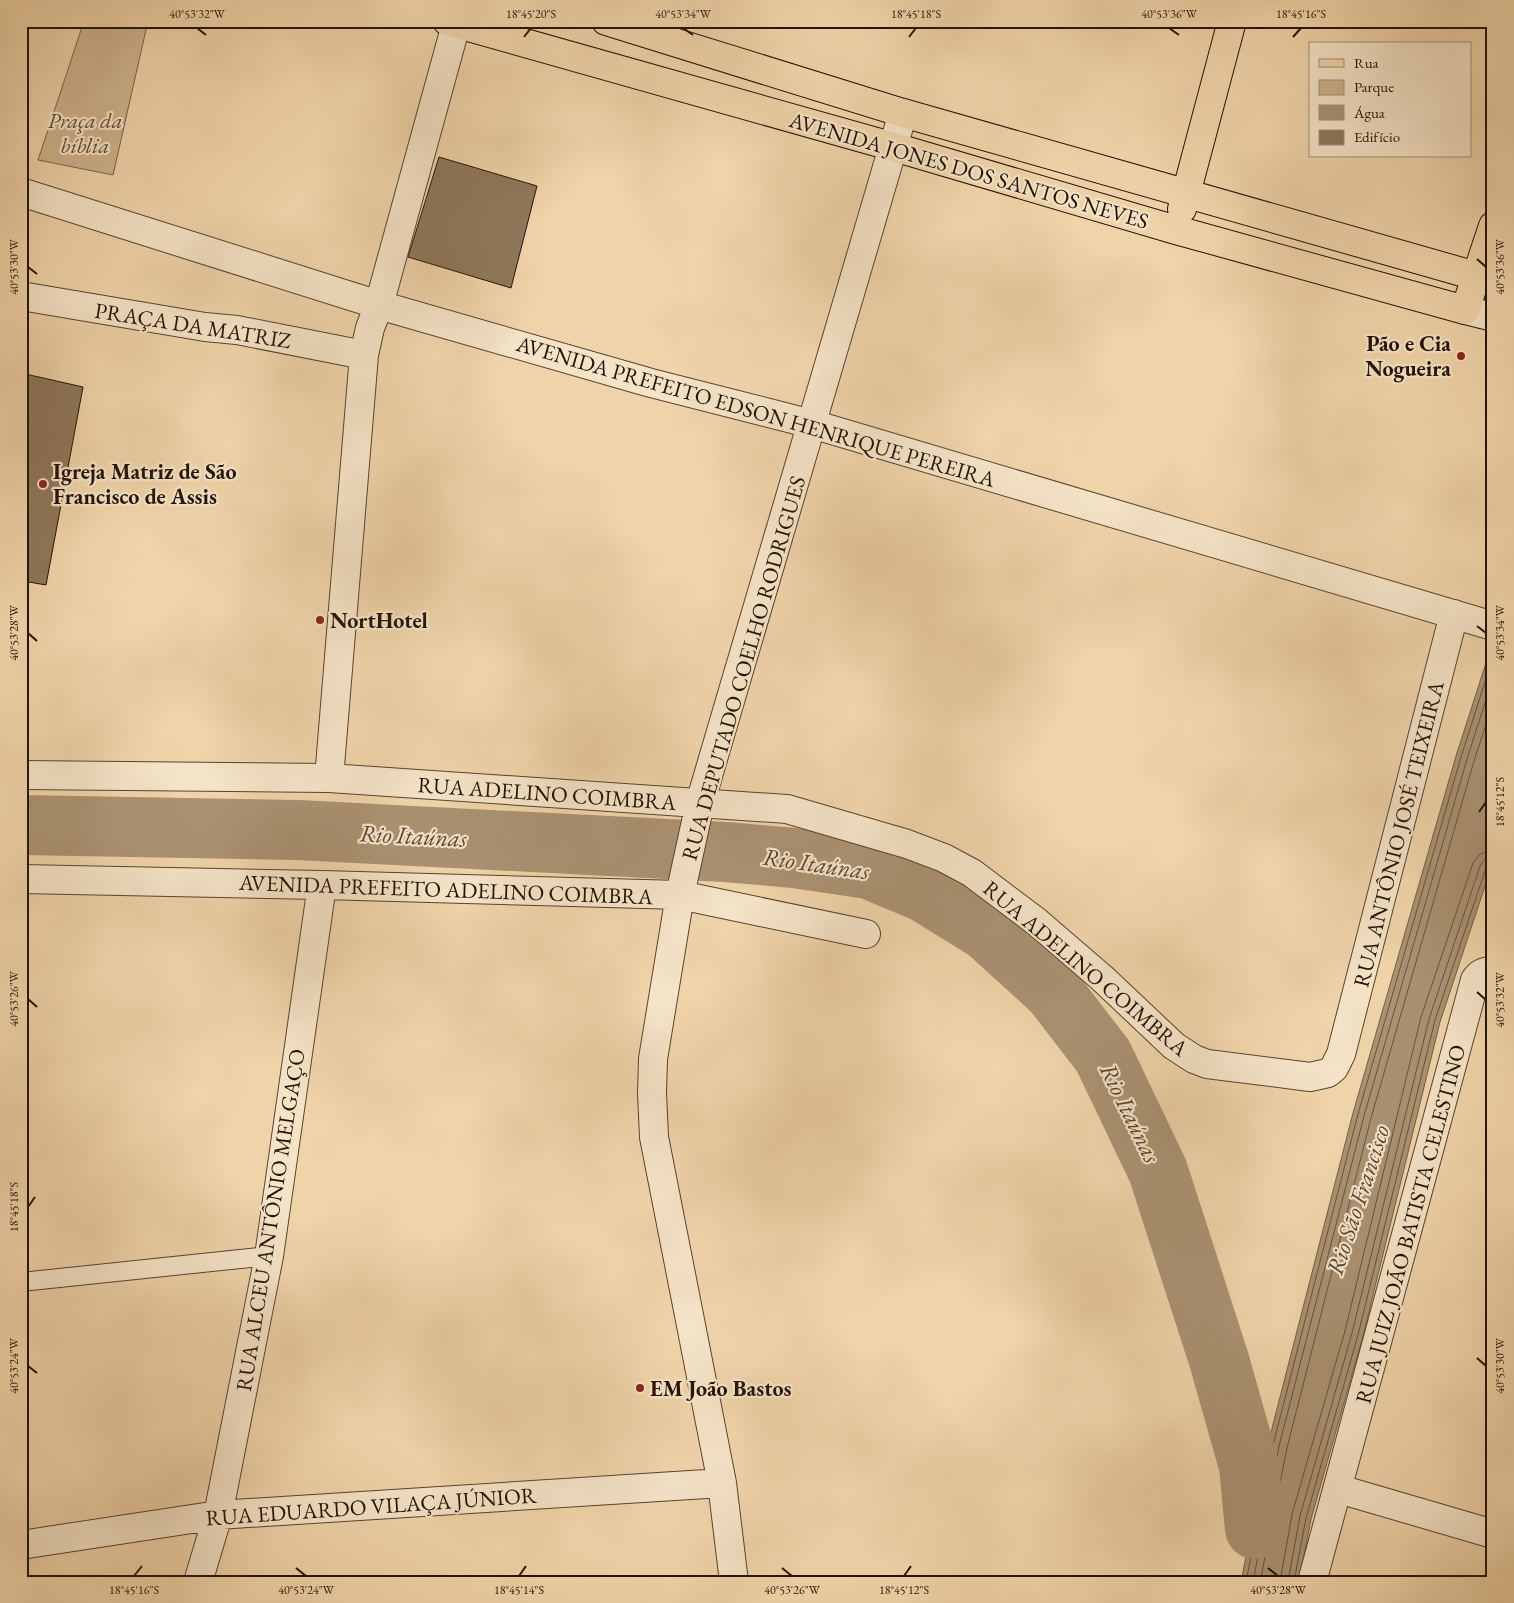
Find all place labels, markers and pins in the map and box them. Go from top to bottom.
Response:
place label: Pão e Cia Nogueira [1365,329,1451,383]
marker: Pão e Cia Nogueira [1455,350,1467,362]
place label: Igreja Matriz de São Francisco de Assis [53,457,237,511]
marker: Igreja Matriz de São Francisco de Assis [37,478,49,490]
place label: NortHotel [330,606,428,635]
marker: NortHotel [314,614,326,626]
place label: EM João Bastos [650,1374,791,1403]
marker: EM João Bastos [634,1382,646,1394]

